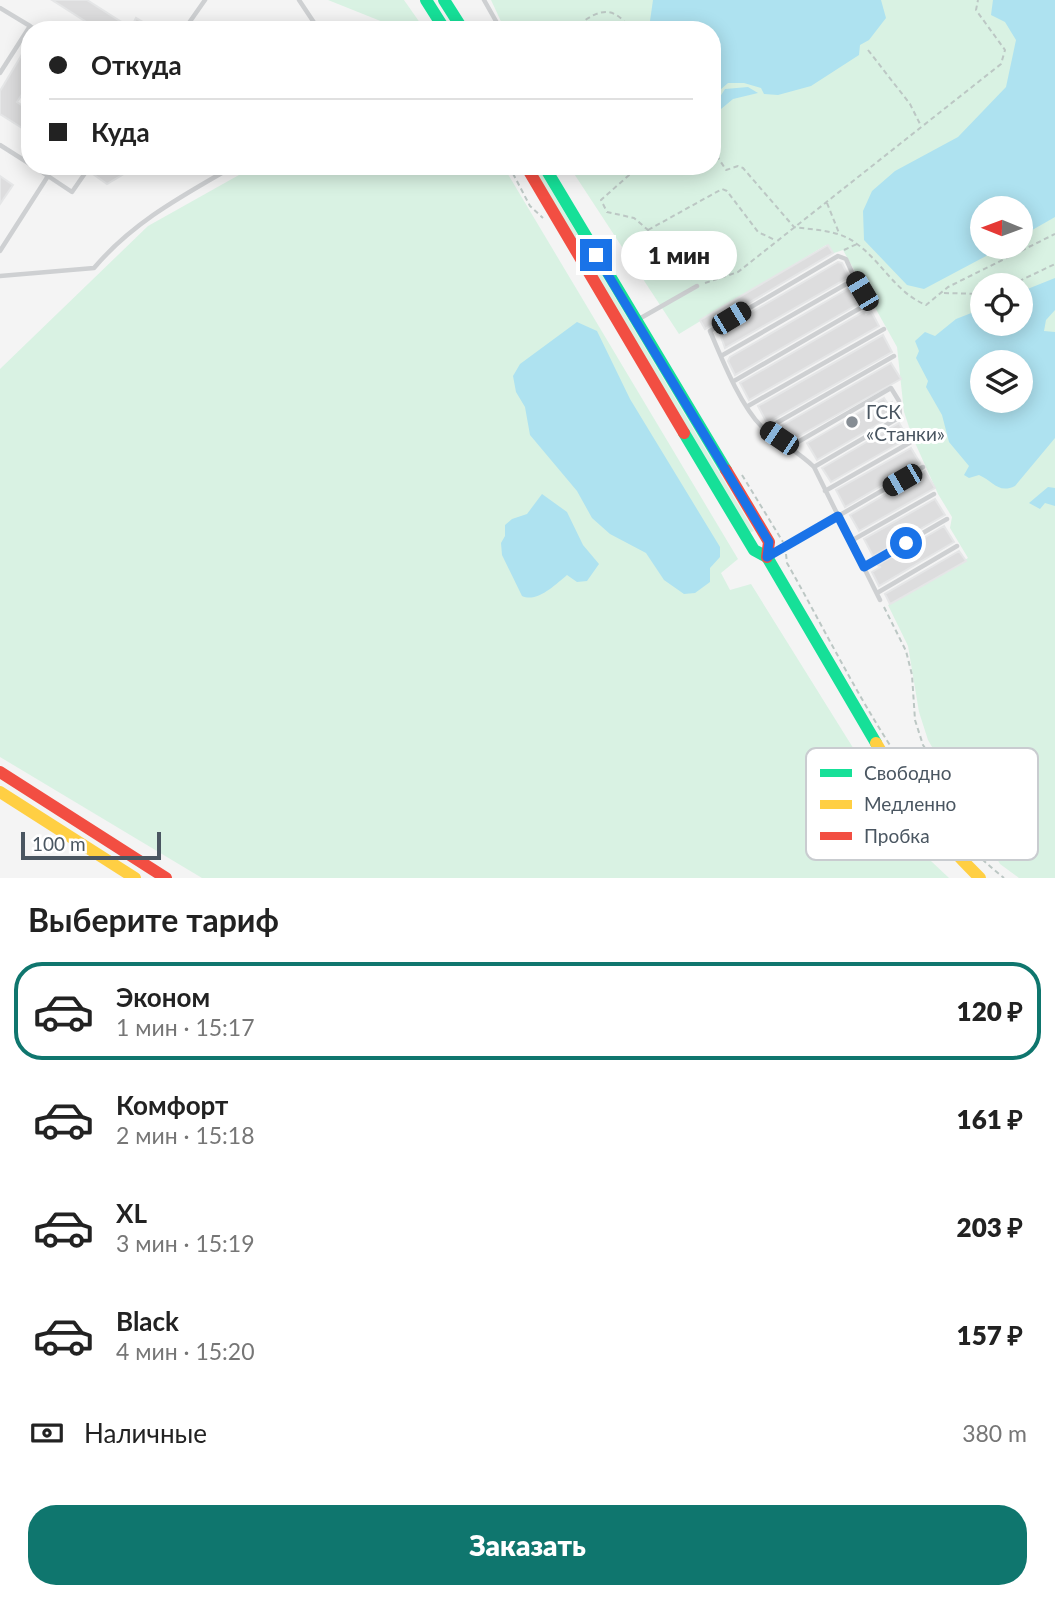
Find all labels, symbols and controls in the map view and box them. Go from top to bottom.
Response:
text: Откуда [91,49,182,81]
text: Куда [91,116,150,148]
north arrow [970,196,1032,259]
map controls [970,196,1033,413]
callout: 1 мин [620,230,736,280]
route end [580,239,612,271]
text: 1 мин [648,241,710,269]
car [843,268,882,314]
button: locate [970,273,1033,336]
car [708,298,755,338]
button: layers [970,350,1033,413]
place label: ГСК «Станки» [866,400,945,445]
marker: ГСК «Станки» [844,414,860,430]
car [756,418,803,458]
car [879,460,926,500]
route start [890,527,922,559]
legend [806,748,1038,860]
text: Свободно [864,761,952,784]
text: Медленно [864,792,956,815]
text: Пробка [864,824,930,847]
scale bar [21,829,161,861]
text: 100 m [32,832,86,855]
text: Выберите тариф [28,900,279,939]
icon: car [32,980,95,1043]
text: Эконом [116,981,210,1013]
text: 120 ₽ [957,995,1023,1027]
text: 1 мин · 15:17 [116,1013,255,1041]
icon: car [32,1088,95,1151]
text: Комфорт [116,1089,228,1121]
text: 161 ₽ [957,1103,1023,1135]
text: 2 мин · 15:18 [116,1121,255,1149]
icon: car [32,1196,95,1259]
text: XL [116,1197,147,1229]
text: 203 ₽ [957,1211,1023,1243]
text: 3 мин · 15:19 [116,1229,255,1257]
icon: car [32,1304,95,1367]
text: Black [116,1305,179,1337]
text: 157 ₽ [957,1319,1023,1351]
text: 4 мин · 15:20 [116,1337,255,1365]
icon: cash [28,1414,66,1452]
text: Наличные [84,1417,207,1449]
text: 380 m [962,1419,1027,1447]
button: Заказать [28,1505,1027,1585]

